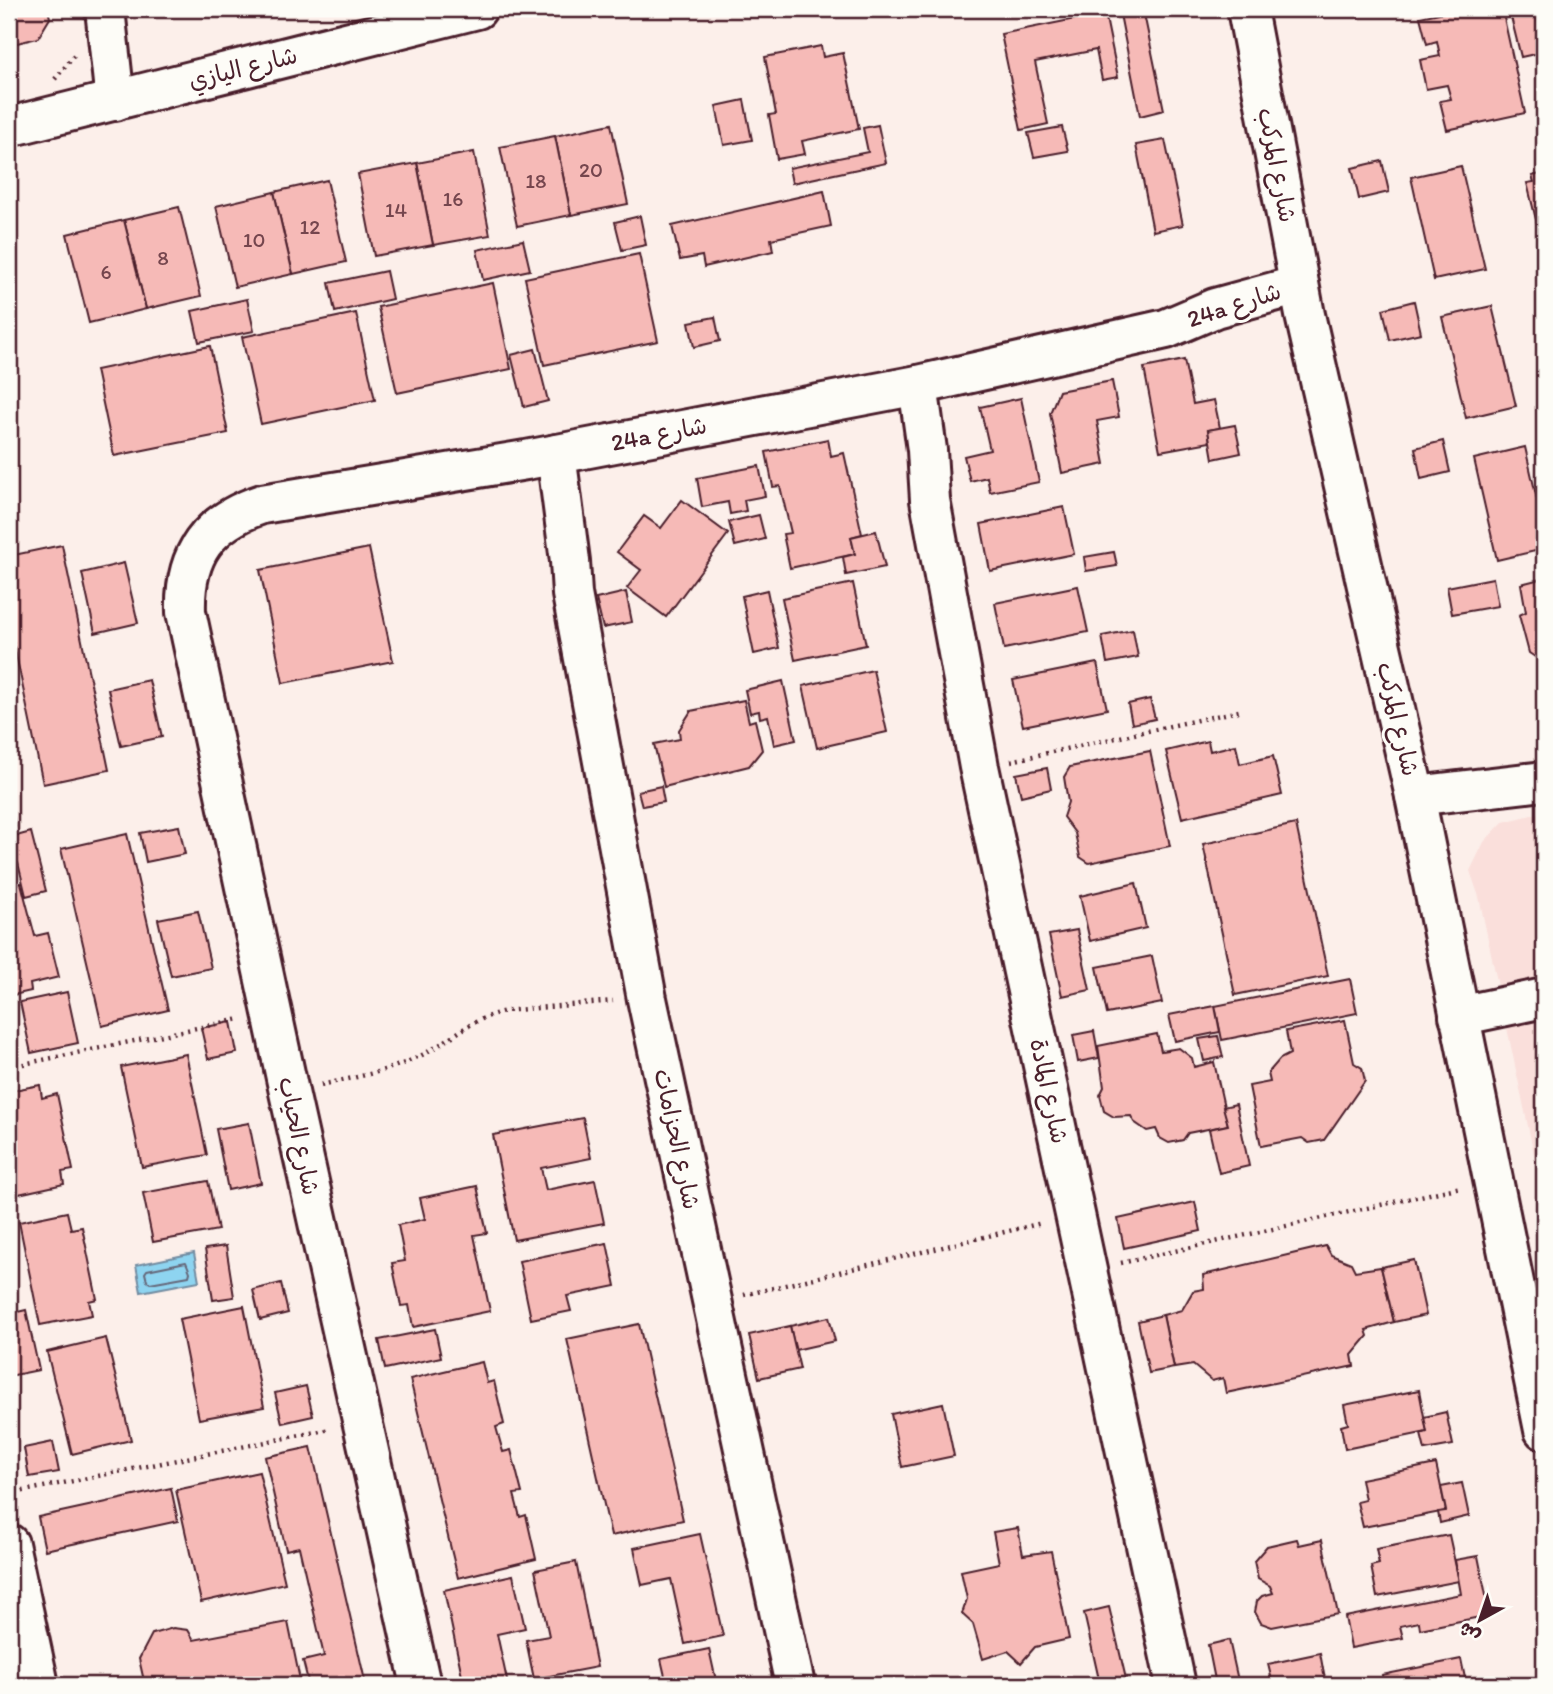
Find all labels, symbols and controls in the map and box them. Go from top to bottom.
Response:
street label: شارع اليازي [186,40,301,98]
street label: شارع المركب [1249,105,1303,225]
house number: 20 [579,157,603,182]
house number: 18 [525,168,547,193]
house number: 16 [443,186,463,211]
house number: 14 [385,197,408,222]
house number: 12 [300,214,320,239]
house number: 10 [243,227,265,252]
house number: 8 [157,245,169,270]
house number: 6 [100,259,112,284]
street label: 24a شارع [1183,276,1285,336]
street label: 24a شارع [609,410,710,460]
street label: شارع المركب [1368,659,1426,779]
street label: شارع المادة [1021,1036,1075,1147]
street label: شارع الحزامات [645,1066,707,1213]
street label: شارع الحياب [270,1074,326,1198]
north arrow [1444,1586,1514,1656]
text: ش [1454,1617,1485,1648]

